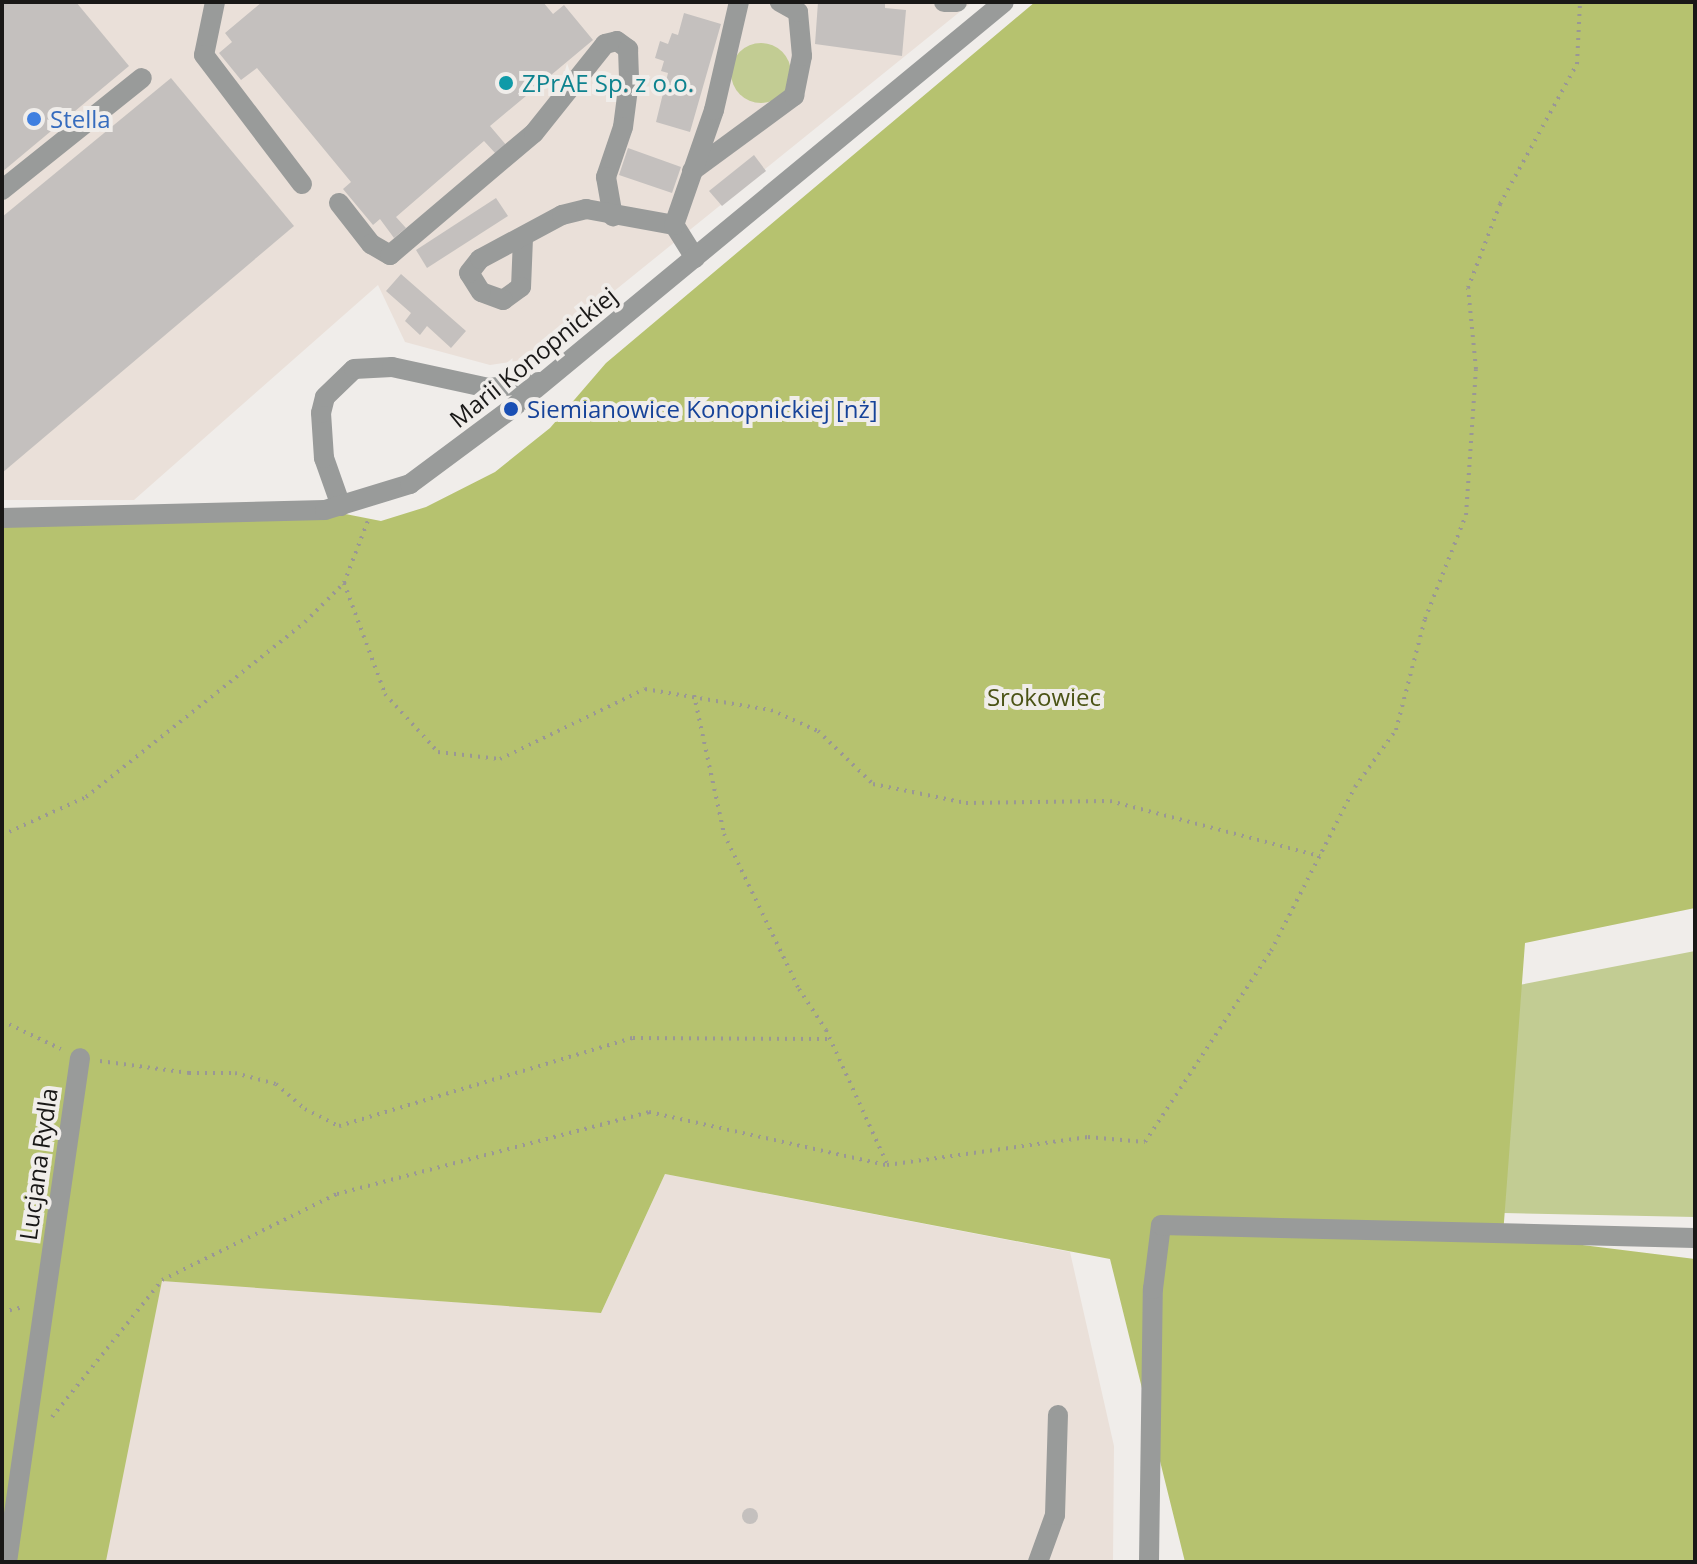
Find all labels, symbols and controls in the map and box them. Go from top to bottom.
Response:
place label: ZPrAE Sp. z o.o. [522,69,694,97]
marker: ZPrAE Sp. z o.o. [497,74,515,92]
place label: Stella [50,105,111,133]
marker: Stella [25,110,43,128]
street label: Marii Konopnickiej [444,281,622,433]
place label: Siemianowice Konopnickiej [nż] [527,395,878,423]
marker: Siemianowice Konopnickiej [nż] [502,400,520,418]
park label: Srokowiec [987,683,1101,711]
street label: Lucjana Rydla [13,1086,63,1242]

